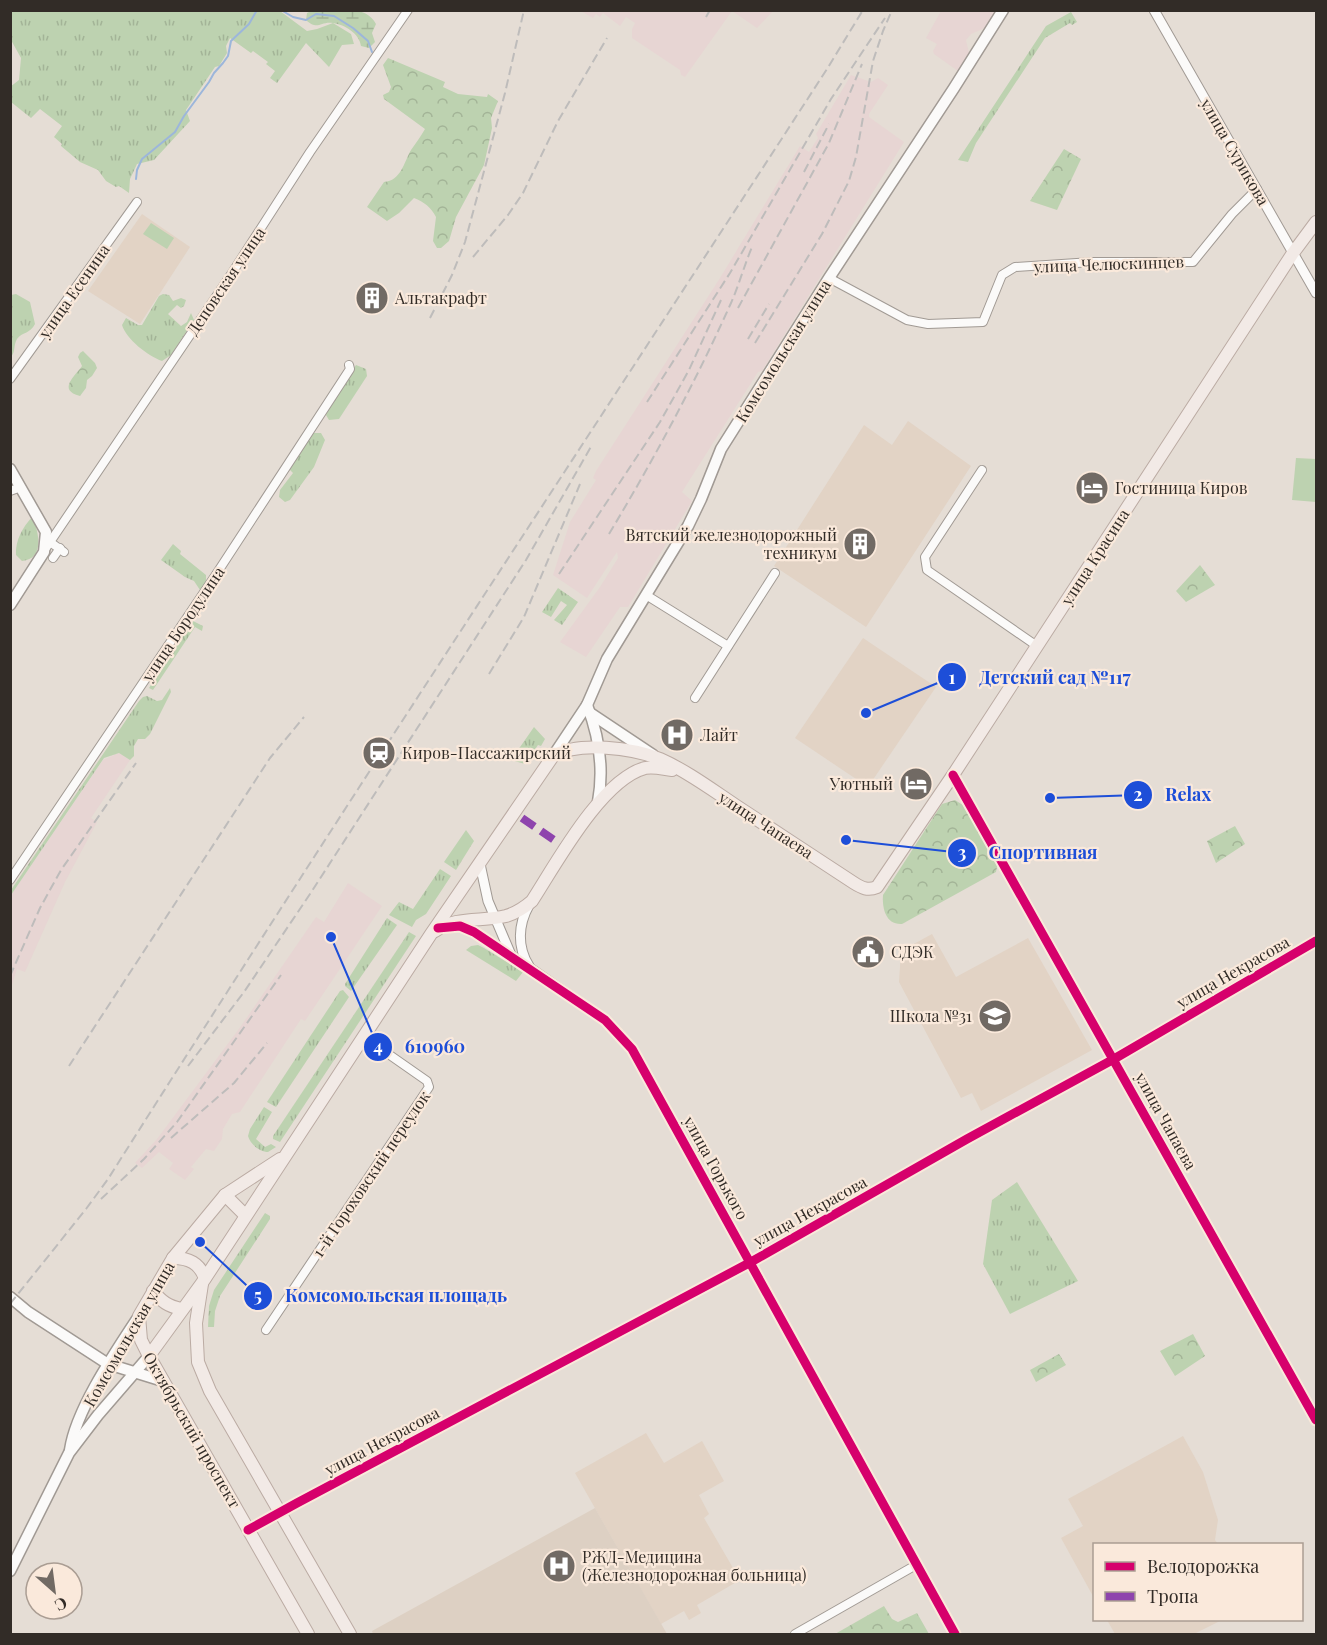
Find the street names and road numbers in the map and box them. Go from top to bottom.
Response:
street label: улица Сурикова [1196,94,1275,209]
street label: Деповская улица [182,223,270,339]
street label: улица Есенина [33,239,114,343]
street label: улица Челюскинцев [1032,250,1185,277]
street label: Комсомольская улица [730,275,835,426]
street label: улица Красина [1055,505,1134,610]
street label: улица Бородулина [136,562,229,686]
street label: улица Чапаева [714,786,817,863]
street label: улица Некрасова [1172,931,1293,1013]
street label: улица Чапаева [1130,1067,1202,1173]
street label: 1-й Гороховский переулок [307,1086,434,1261]
street label: улица Горького [679,1111,754,1223]
street label: улица Некрасова [748,1171,870,1251]
street label: Комсомольская улица [78,1257,179,1410]
street label: Октябрьский проспект [139,1348,246,1512]
street label: улица Некрасова [320,1402,443,1480]

